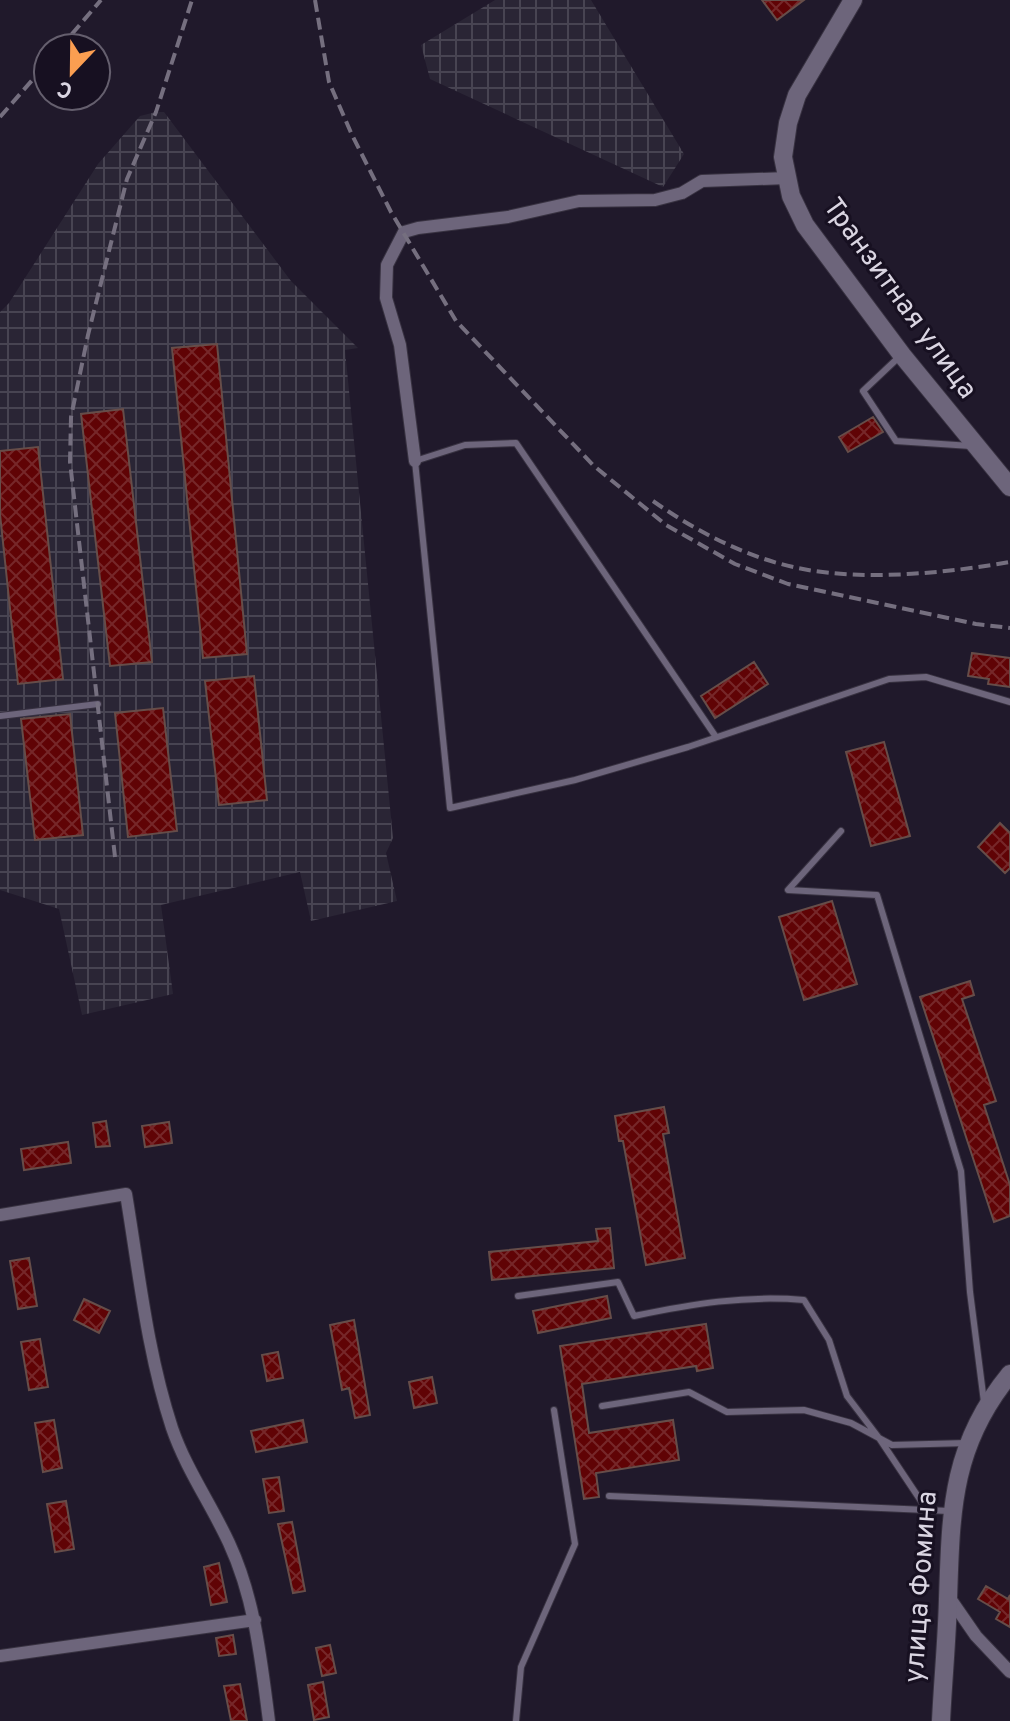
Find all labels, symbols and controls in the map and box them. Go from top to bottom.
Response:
north arrow [32,32,112,112]
text: С [54,73,77,103]
street label: Транзитная улица [814,191,984,407]
street label: улица Фомина [897,1490,947,1684]

